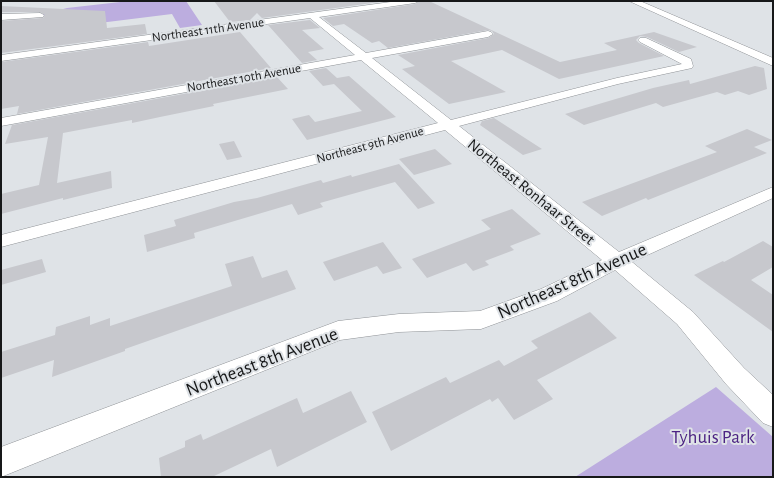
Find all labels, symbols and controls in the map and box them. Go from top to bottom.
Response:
street label: Northeast 11th Avenue [151,14,265,46]
street label: Northeast 10th Avenue [186,60,302,96]
street label: Northeast 9th Avenue [315,123,425,167]
street label: Northeast Ronhaar Street [464,135,598,249]
street label: Northeast 8th Avenue [494,238,650,324]
street label: Northeast 8th Avenue [183,323,341,401]
park label: Tyhuis Park [671,426,755,448]

